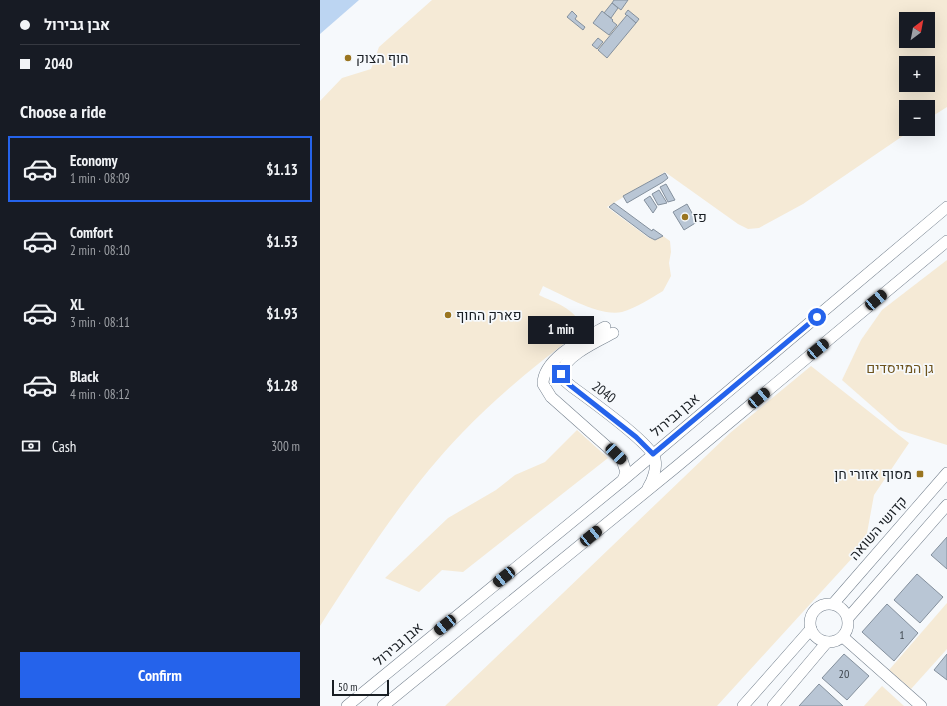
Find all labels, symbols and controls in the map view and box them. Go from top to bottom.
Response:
north arrow [899,12,935,48]
map controls [899,12,935,136]
text: אבן גבירול [44,15,110,34]
place label: חוף הצוק [356,49,409,67]
marker: חוף הצוק [343,53,353,63]
text: 2040 [44,54,73,73]
button: + [899,56,935,92]
text: Choose a ride [20,100,106,123]
button: − [899,100,935,136]
icon: car [22,151,58,187]
text: Economy [70,151,118,170]
text: $1.13 [266,160,298,179]
text: 1 min · 08:09 [70,170,130,187]
place label: פז [693,208,707,226]
marker: פז [680,212,690,222]
icon: car [22,223,58,259]
text: Comfort [70,223,113,242]
text: $1.53 [266,232,298,251]
text: 2 min · 08:10 [70,242,130,259]
car [863,288,889,312]
icon: car [22,295,58,331]
text: XL [70,295,84,314]
text: $1.93 [266,304,298,323]
place label: פארק החוף [456,306,521,324]
route start [808,308,826,326]
marker: פארק החוף [443,310,453,320]
text: 3 min · 08:11 [70,314,130,331]
callout: 1 min [528,316,594,344]
text: 1 min [548,321,574,338]
car [805,337,831,361]
park label: גן המייסדים [866,359,934,377]
route end [552,365,570,383]
icon: car [22,367,58,403]
text: Black [70,367,99,386]
text: $1.28 [266,376,298,395]
street label: 2040 [589,377,619,407]
text: 4 min · 08:12 [70,386,130,403]
car [746,386,772,410]
street label: אבן גבירול [647,389,703,441]
icon: cash [20,435,42,457]
text: Cash [52,437,76,456]
text: 300 m [271,438,300,455]
car [603,441,629,467]
place label: מסוף אזורי חן [834,465,912,483]
marker: מסוף אזורי חן [915,469,925,479]
street label: קדושי השואה [845,492,911,564]
car [578,524,604,548]
car [491,565,517,589]
car [432,613,458,637]
street label: אבן גבירול [370,618,426,670]
house number: 1 [899,627,905,642]
button: Confirm [20,652,300,698]
house number: 20 [839,666,849,681]
scale bar [332,678,389,697]
text: 50 m [338,680,357,694]

